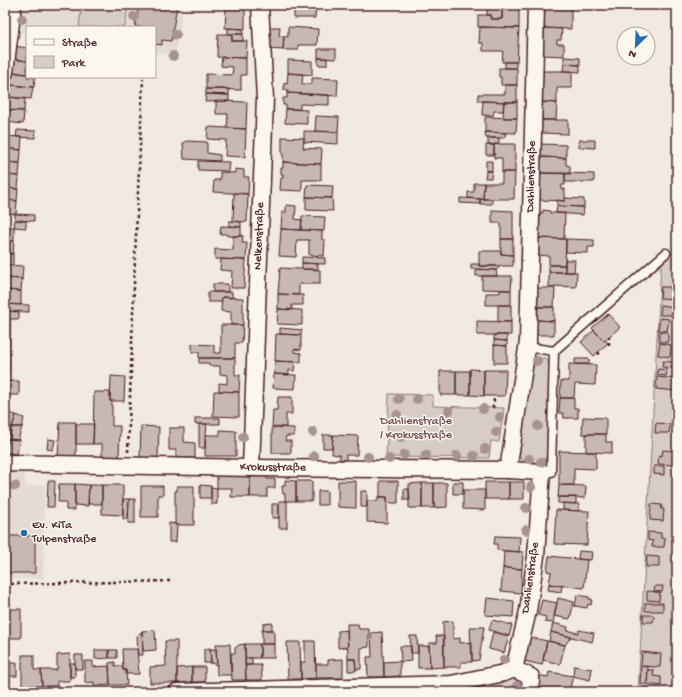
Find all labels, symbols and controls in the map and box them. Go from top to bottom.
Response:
legend [26,26,156,78]
north arrow [616,26,656,66]
text: Straße [62,37,98,51]
text: N [627,46,638,60]
text: Park [61,57,87,71]
street label: Dahlienstraße [524,140,540,214]
street label: Nelkenstraße [252,201,268,270]
park label: Dahlienstraße / Krokusstraße [379,415,453,443]
street label: Krokusstraße [240,461,307,475]
place label: Ev. KiTa Tulpenstraße [31,519,97,547]
marker: Ev. KiTa Tulpenstraße [19,528,29,538]
street label: Dahlienstraße [519,541,543,616]

